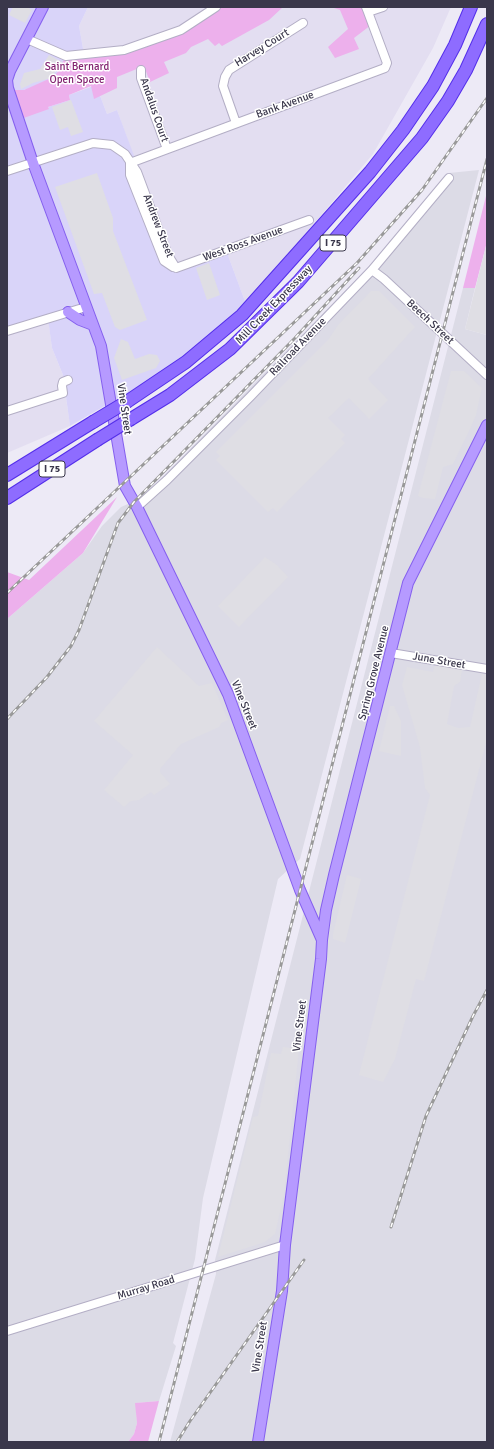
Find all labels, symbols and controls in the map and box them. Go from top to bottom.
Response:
street label: Harvey Court [232,26,292,70]
park label: Saint Bernard Open Space [45,60,109,86]
street label: Andalus Court [137,76,171,144]
street label: Bank Avenue [254,88,316,122]
street label: Andrew Street [140,192,176,260]
street label: West Ross Avenue [201,223,285,265]
road number: I 75 [320,235,346,251]
street label: Mill Creek Expressway [233,263,315,347]
street label: Beech Street [404,297,456,347]
street label: Railroad Avenue [267,315,329,379]
street label: Vine Street [114,382,134,436]
road number: I 75 [39,461,65,477]
street label: Spring Grove Avenue [356,624,392,722]
street label: June Street [411,650,467,672]
street label: Vine Street [228,678,260,732]
street label: Vine Street [290,999,310,1053]
street label: Murray Road [116,1273,176,1303]
street label: Vine Street [249,1320,271,1374]

